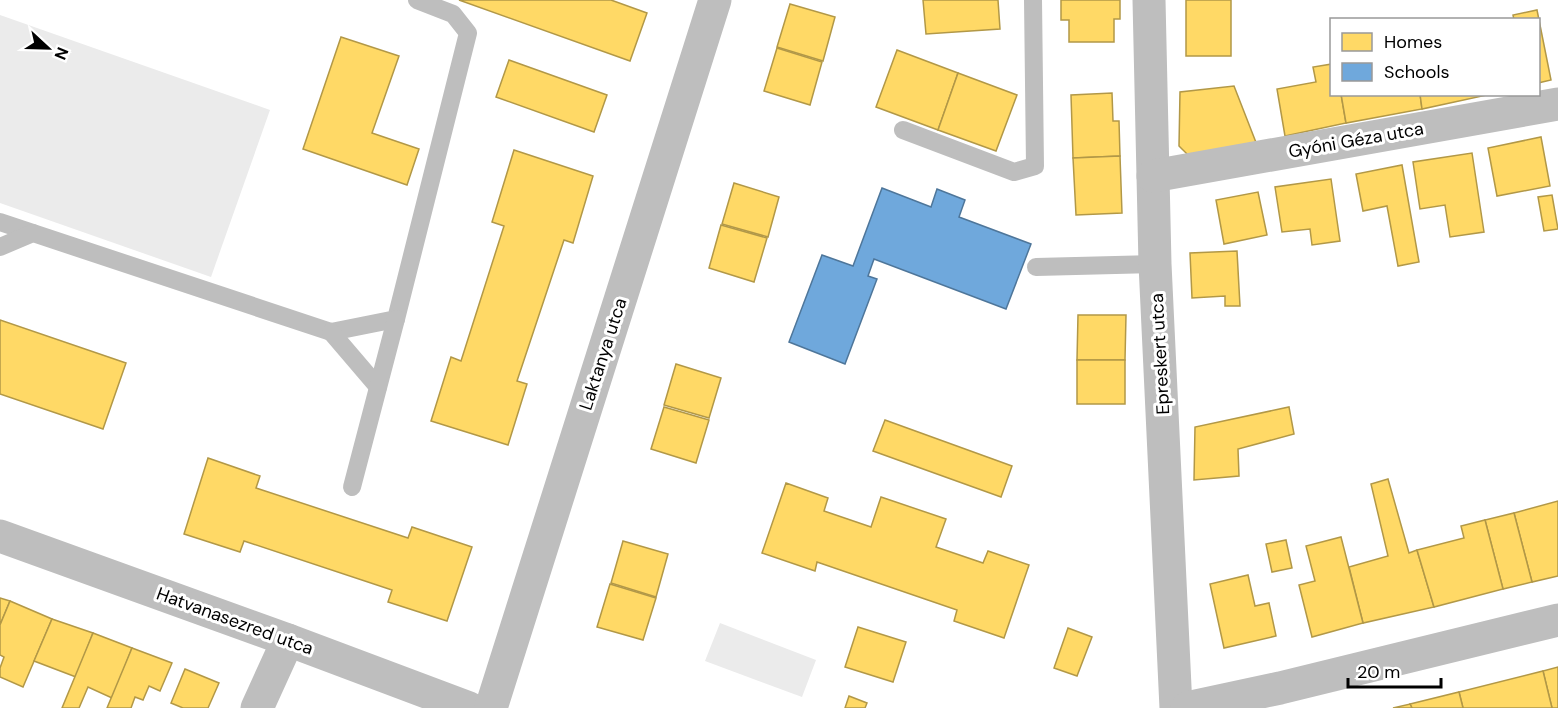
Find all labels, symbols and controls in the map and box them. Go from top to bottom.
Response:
north arrow [18,18,78,78]
legend [1330,18,1540,96]
text: Homes [1384,30,1442,54]
text: N [50,44,73,63]
text: Schools [1384,60,1449,84]
street label: Gyóni Géza utca [1287,116,1425,164]
street label: Epreskert utca [1145,293,1175,415]
street label: Laktanya utca [574,295,632,413]
street label: Hatvanasezred utca [153,581,317,661]
scale bar [1348,651,1441,689]
text: 20 m [1357,660,1400,684]

